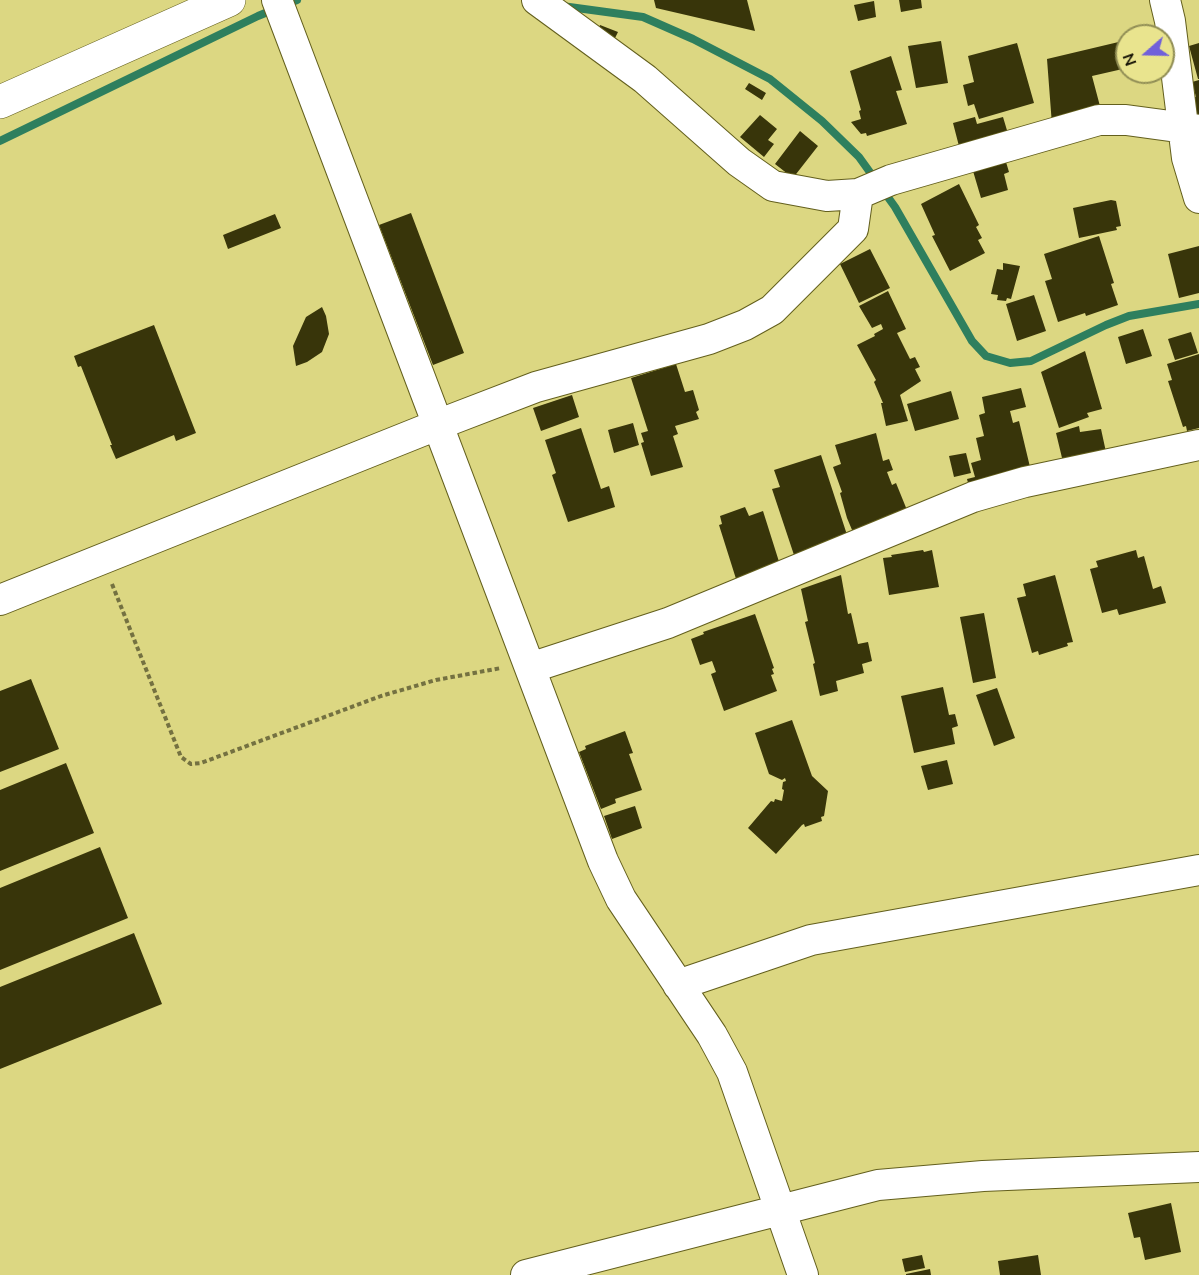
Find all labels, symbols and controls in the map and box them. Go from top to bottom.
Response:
north arrow [1115,24,1175,84]
text: N [1118,50,1142,69]

